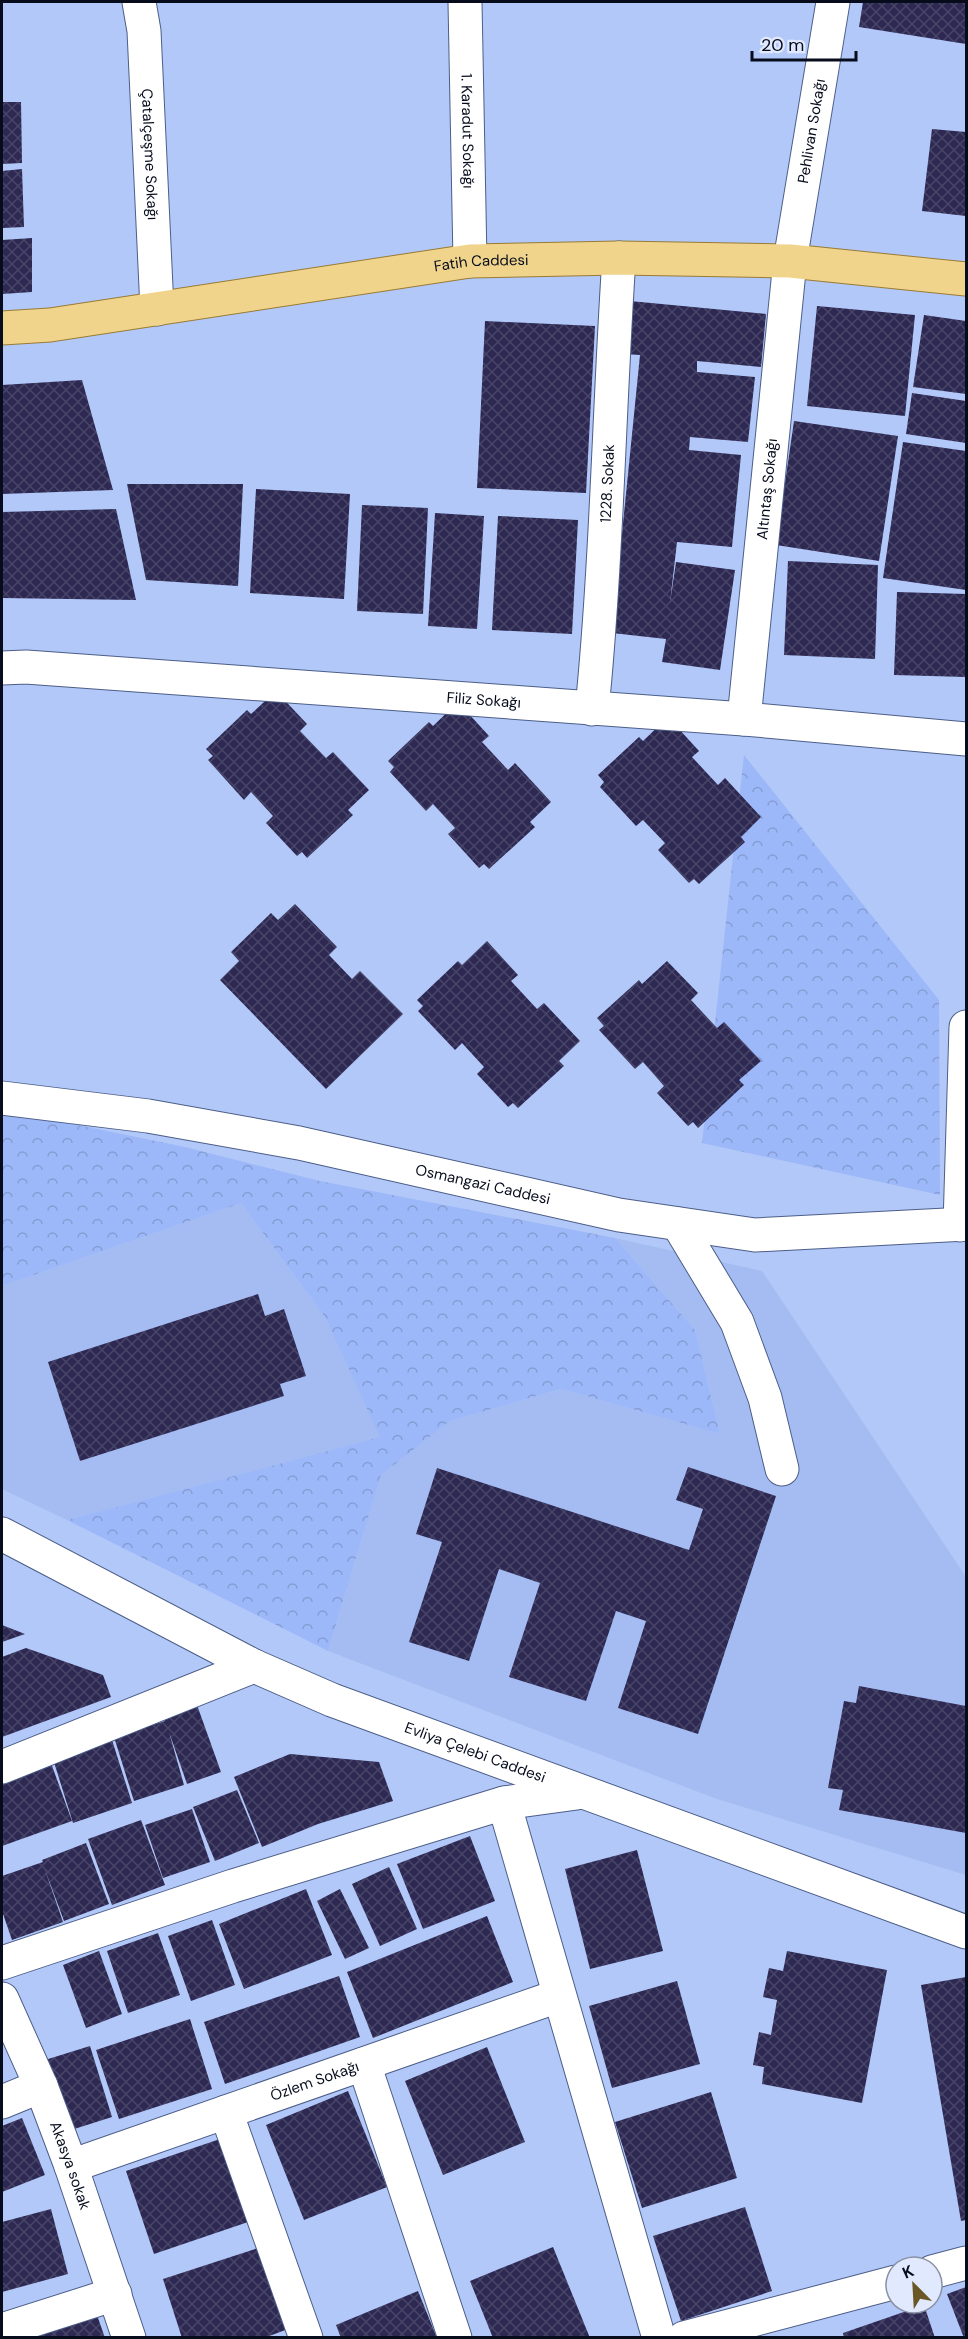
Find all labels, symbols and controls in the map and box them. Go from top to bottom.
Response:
scale bar [752,24,856,62]
text: 20 m [761,33,804,57]
street label: 1. Karadut Sokağı [456,73,479,189]
street label: Pehlivan Sokağı [793,77,830,185]
street label: Çatalçeşme Sokağı [137,88,163,221]
street label: Fatih Caddesi [432,250,529,276]
street label: Altıntaş Sokağı [752,437,782,541]
street label: 1228. Sokak [595,443,619,523]
street label: Filiz Sokağı [446,687,522,713]
street label: Osmangazi Caddesi [413,1159,552,1209]
street label: Evliya Çelebi Caddesi [402,1717,549,1787]
street label: Özlem Sokağı [267,2056,362,2106]
street label: Akasya sokak [45,2118,95,2213]
north arrow [884,2255,944,2315]
text: K [899,2260,918,2283]

